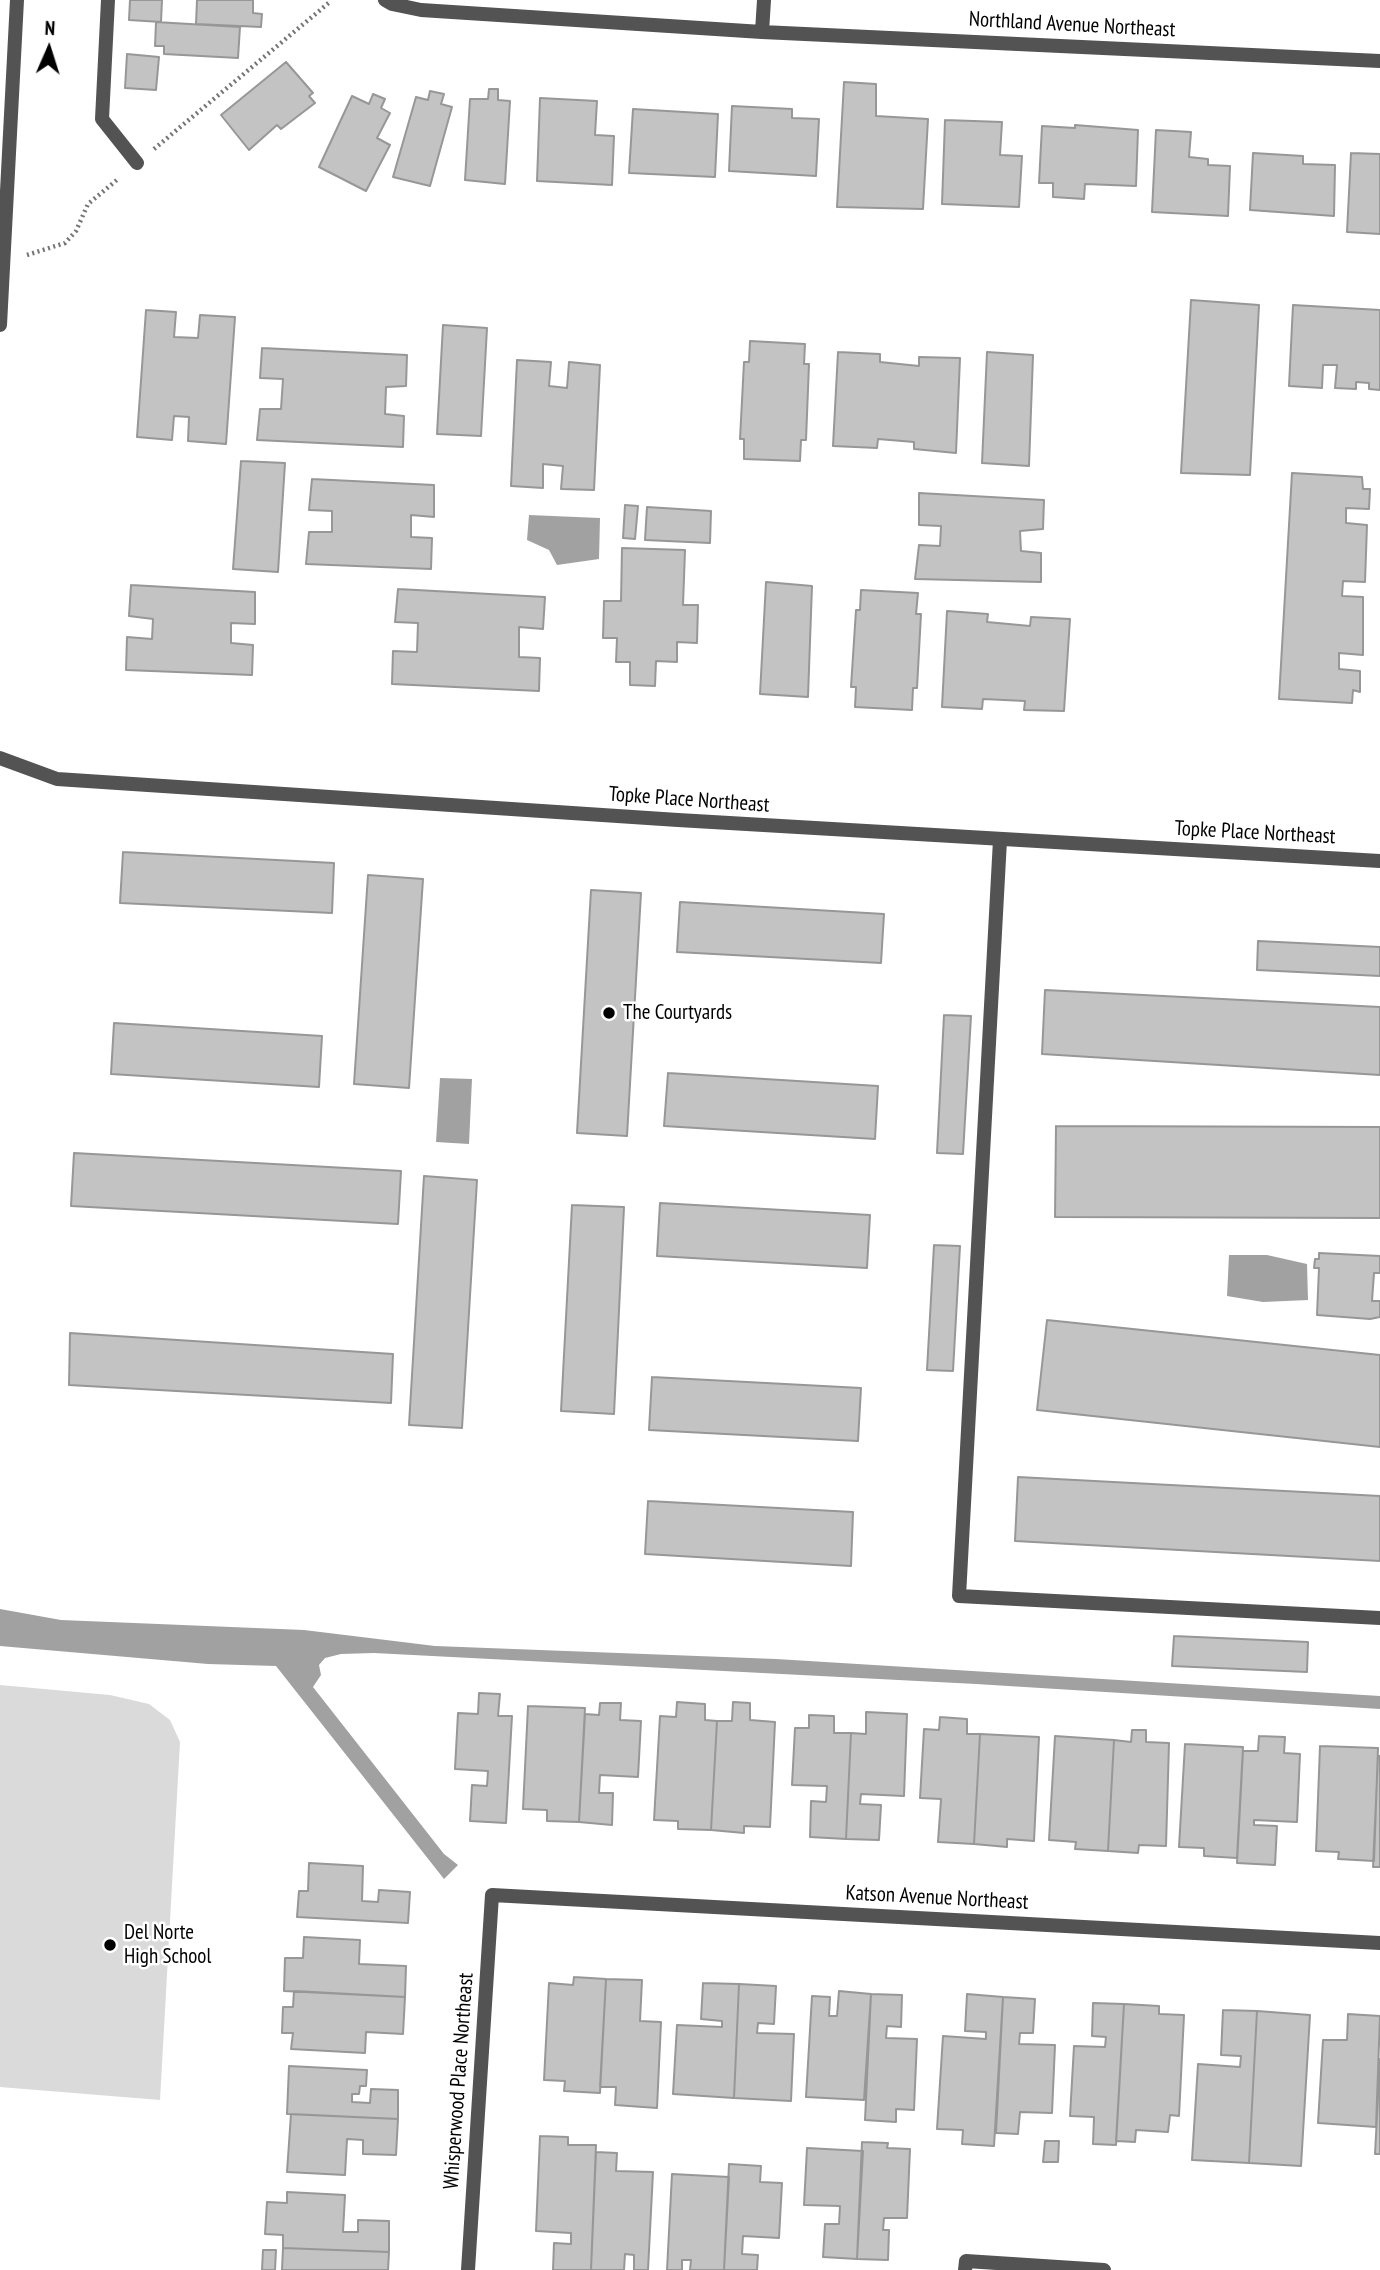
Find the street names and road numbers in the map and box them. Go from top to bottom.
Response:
street label: Northland Avenue Northeast [968,7,1176,43]
street label: Topke Place Northeast [608,782,770,818]
street label: Topke Place Northeast [1174,816,1336,850]
street label: Katson Avenue Northeast [845,1881,1029,1915]
street label: Whisperwood Place Northeast [439,1972,479,2190]

